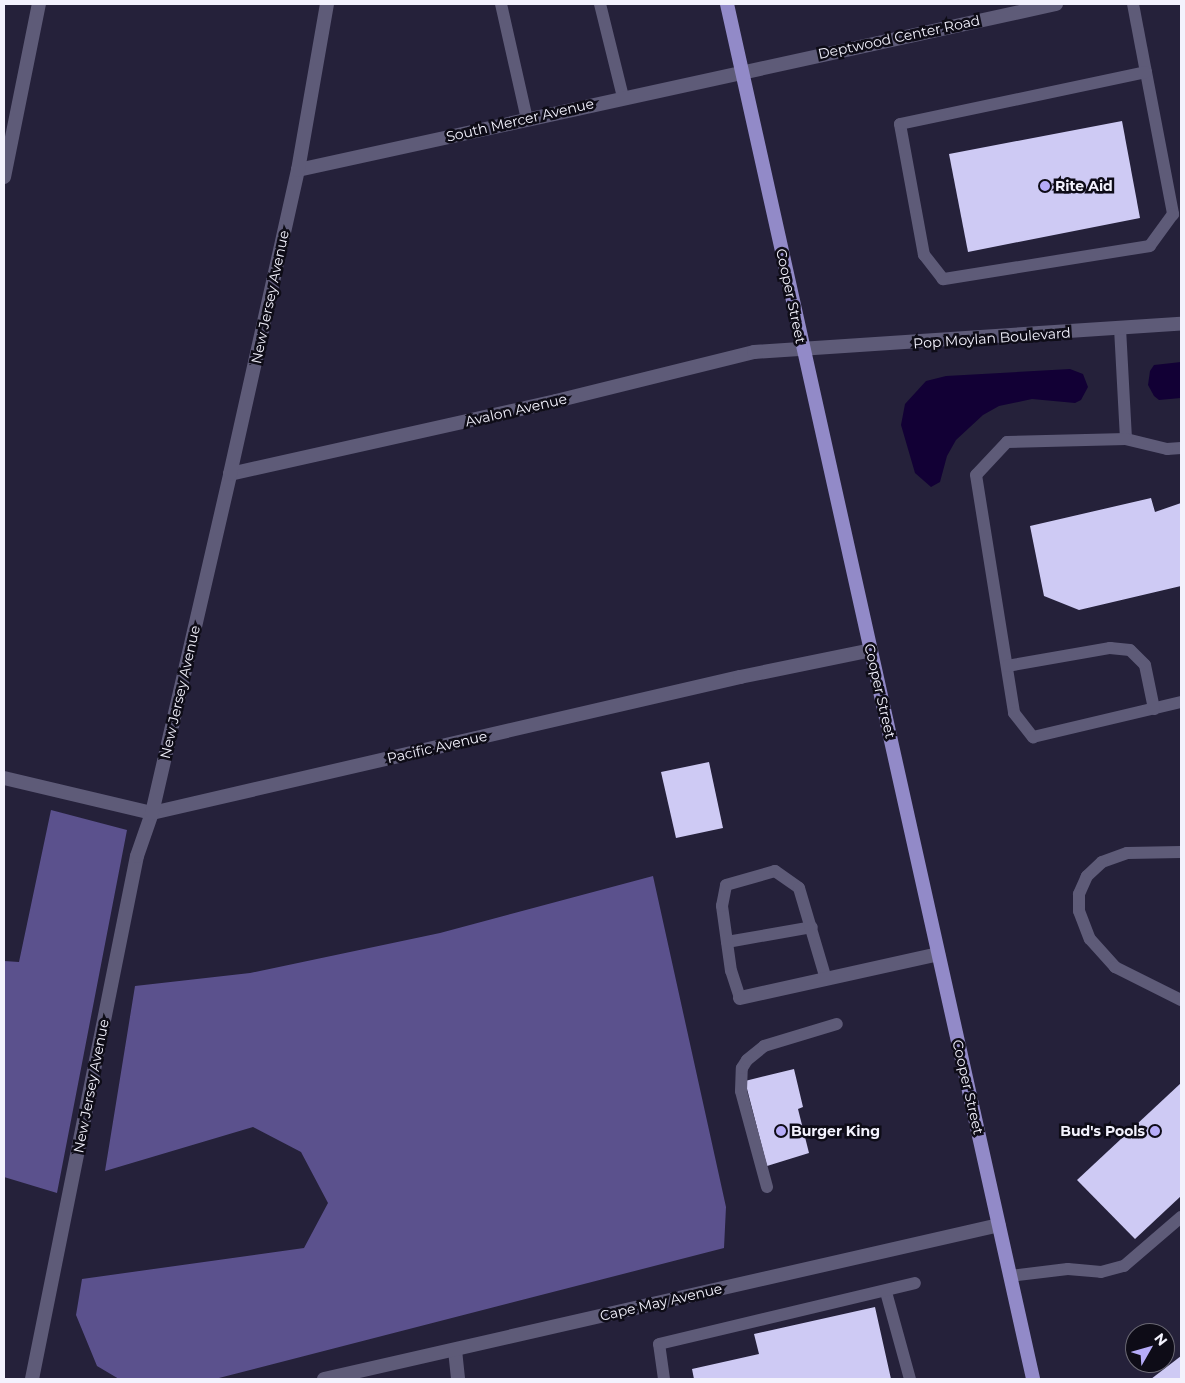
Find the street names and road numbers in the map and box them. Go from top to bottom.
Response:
street label: Deptwood Center Road [816,12,982,62]
street label: South Mercer Avenue [444,95,596,145]
street label: New Jersey Avenue [248,229,292,365]
street label: Cooper Street [773,247,809,345]
street label: Pop Moylan Boulevard [913,324,1071,352]
street label: Avalon Avenue [464,390,568,430]
street label: New Jersey Avenue [157,624,203,760]
street label: Cooper Street [861,642,899,740]
street label: Pacific Avenue [385,727,489,767]
street label: New Jersey Avenue [70,1018,112,1154]
street label: Cooper Street [949,1038,987,1136]
street label: Cape May Avenue [598,1280,724,1324]

